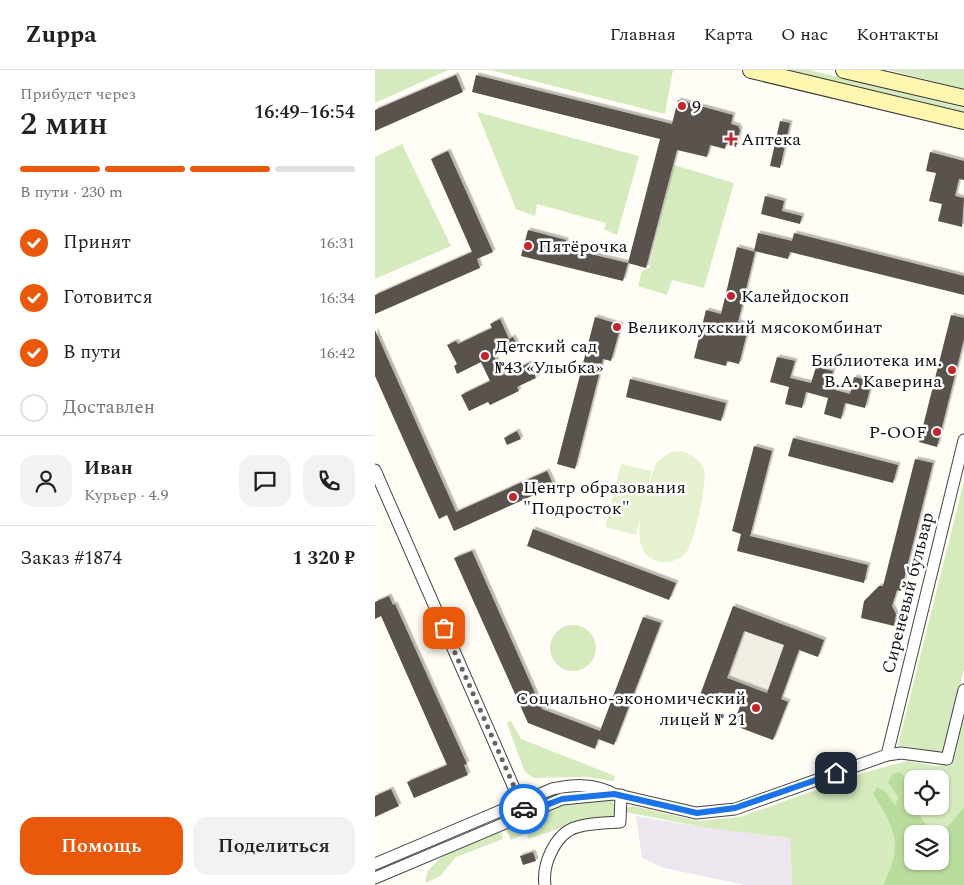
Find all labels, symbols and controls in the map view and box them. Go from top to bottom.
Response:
text: Zuppa [25,17,97,53]
text: Главная [610,21,676,48]
text: Карта [704,21,753,48]
text: О нас [781,21,828,48]
text: Контакты [856,21,939,48]
text: Прибудет через [20,82,136,106]
place label: 9 [692,93,701,120]
text: 16:49–16:54 [254,98,355,127]
text: 2 мин [20,100,108,149]
marker: 9 [676,100,688,112]
place label: Аптека [741,126,801,153]
marker: Аптека [725,133,737,145]
text: В пути · 230 m [20,180,123,204]
text: Принят [63,228,131,257]
icon: check [20,229,48,257]
text: 16:31 [319,231,355,255]
place label: Пятёрочка [538,233,628,260]
marker: Пятёрочка [522,240,534,252]
text: Готовится [63,283,153,312]
place label: Калейдоскоп [741,283,850,310]
icon: check [20,284,48,312]
text: 16:34 [319,286,355,310]
marker: Калейдоскоп [725,290,737,302]
place label: Великолукский мясокомбинат [627,314,882,341]
marker: Великолукский мясокомбинат [611,321,623,333]
place label: Детский сад №43 «Улыбка» [495,333,604,381]
text: В пути [63,338,121,367]
icon: check [20,339,48,367]
text: 16:42 [319,341,355,365]
place label: Библиотека им. В.А. Каверина [811,347,942,395]
marker: Детский сад №43 «Улыбка» [479,350,491,362]
marker: Библиотека им. В.А. Каверина [946,364,958,376]
text: Доставлен [63,393,155,422]
place label: P-OOF [869,419,927,446]
marker: P-OOF [931,426,943,438]
text: Иван [84,454,133,483]
button: person [20,455,72,507]
button: chat [239,455,291,507]
button: phone [303,455,355,507]
place label: Центр образования "Подросток" [523,474,686,522]
text: Курьер · 4.9 [84,483,169,507]
marker: Центр образования "Подросток" [507,491,519,503]
street label: Сиреневый бульвар [875,509,941,677]
text: Заказ #1874 [20,544,122,573]
text: 1 320 ₽ [292,544,355,573]
pin [423,607,465,649]
icon: bag [430,614,458,642]
place label: Социально-экономический лицей № 21 [516,685,746,733]
marker: Социально-экономический лицей № 21 [750,702,762,714]
pin [815,752,857,794]
icon: home [822,759,850,787]
map controls [904,770,949,870]
button: locate [904,770,949,815]
courier [499,784,549,834]
icon: car [510,795,538,823]
button: Помощь [20,817,183,875]
button: Поделиться [193,817,355,875]
button: layers [904,825,949,870]

